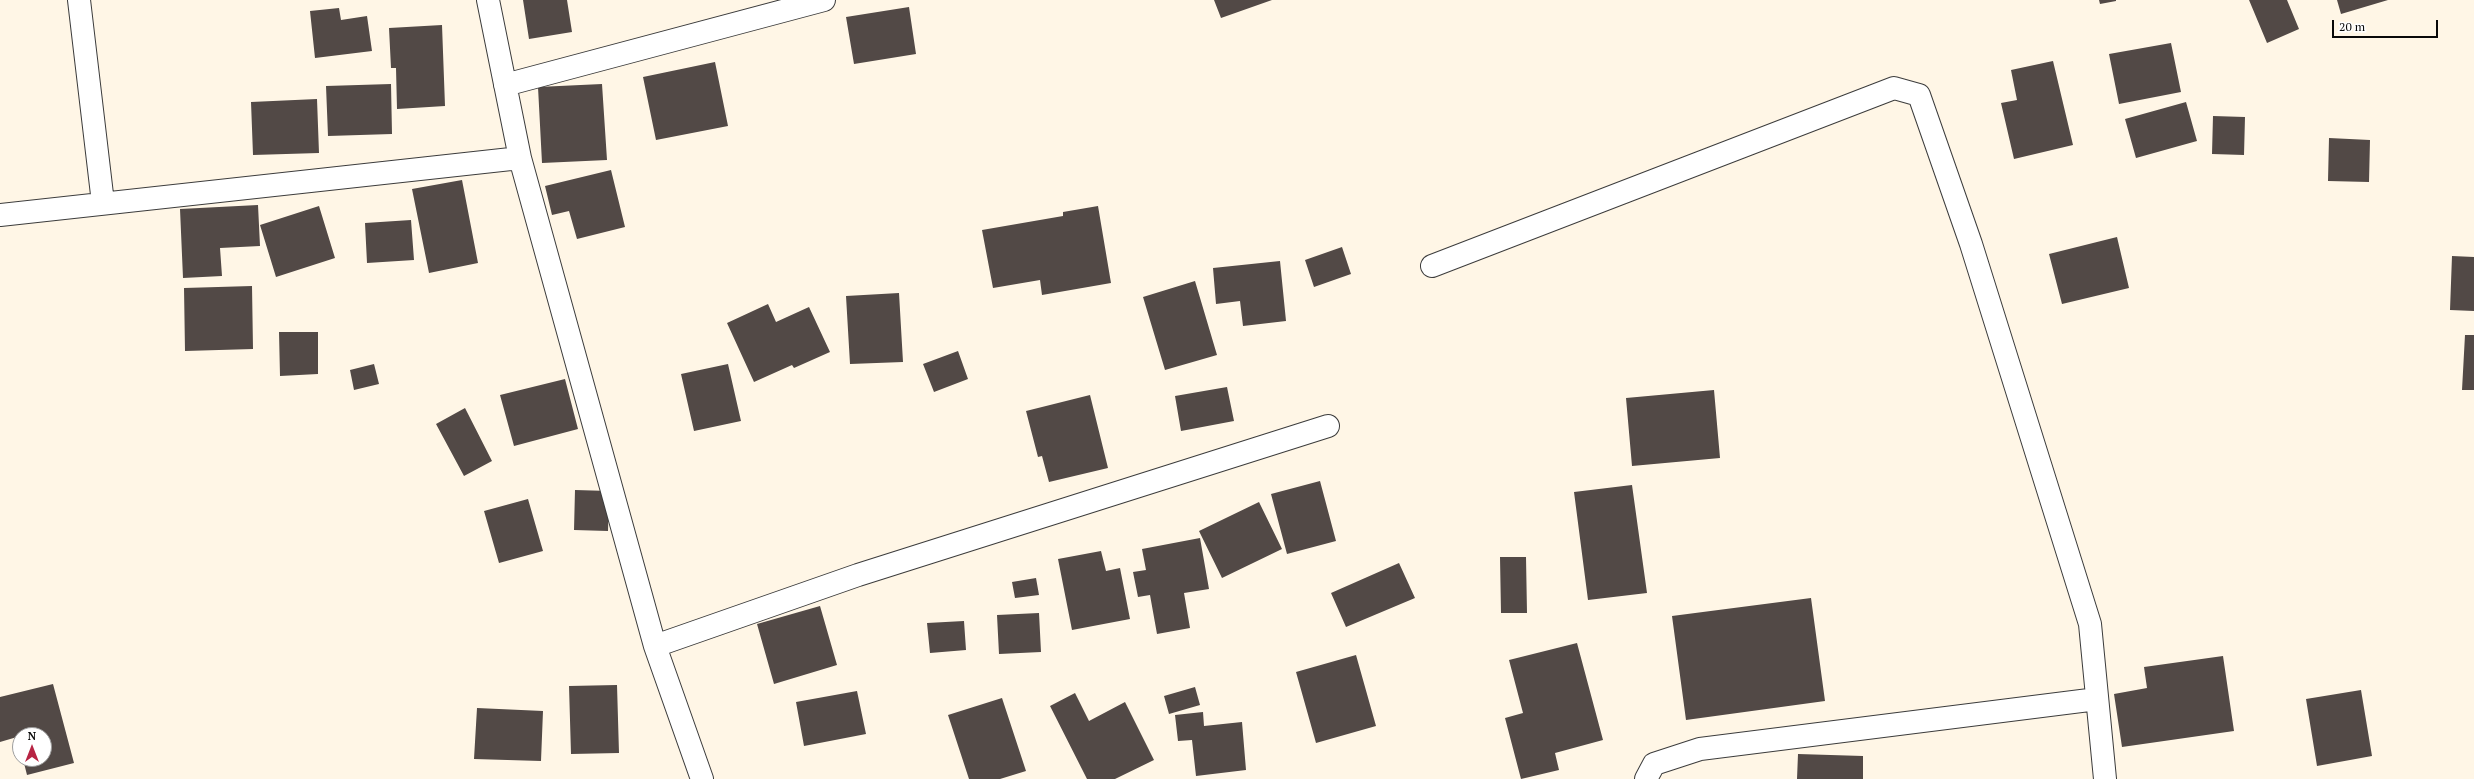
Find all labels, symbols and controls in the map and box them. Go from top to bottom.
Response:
scale bar [2334,12,2440,38]
text: 20 m [2339,19,2365,34]
north arrow [12,727,52,767]
text: N [28,729,36,743]

